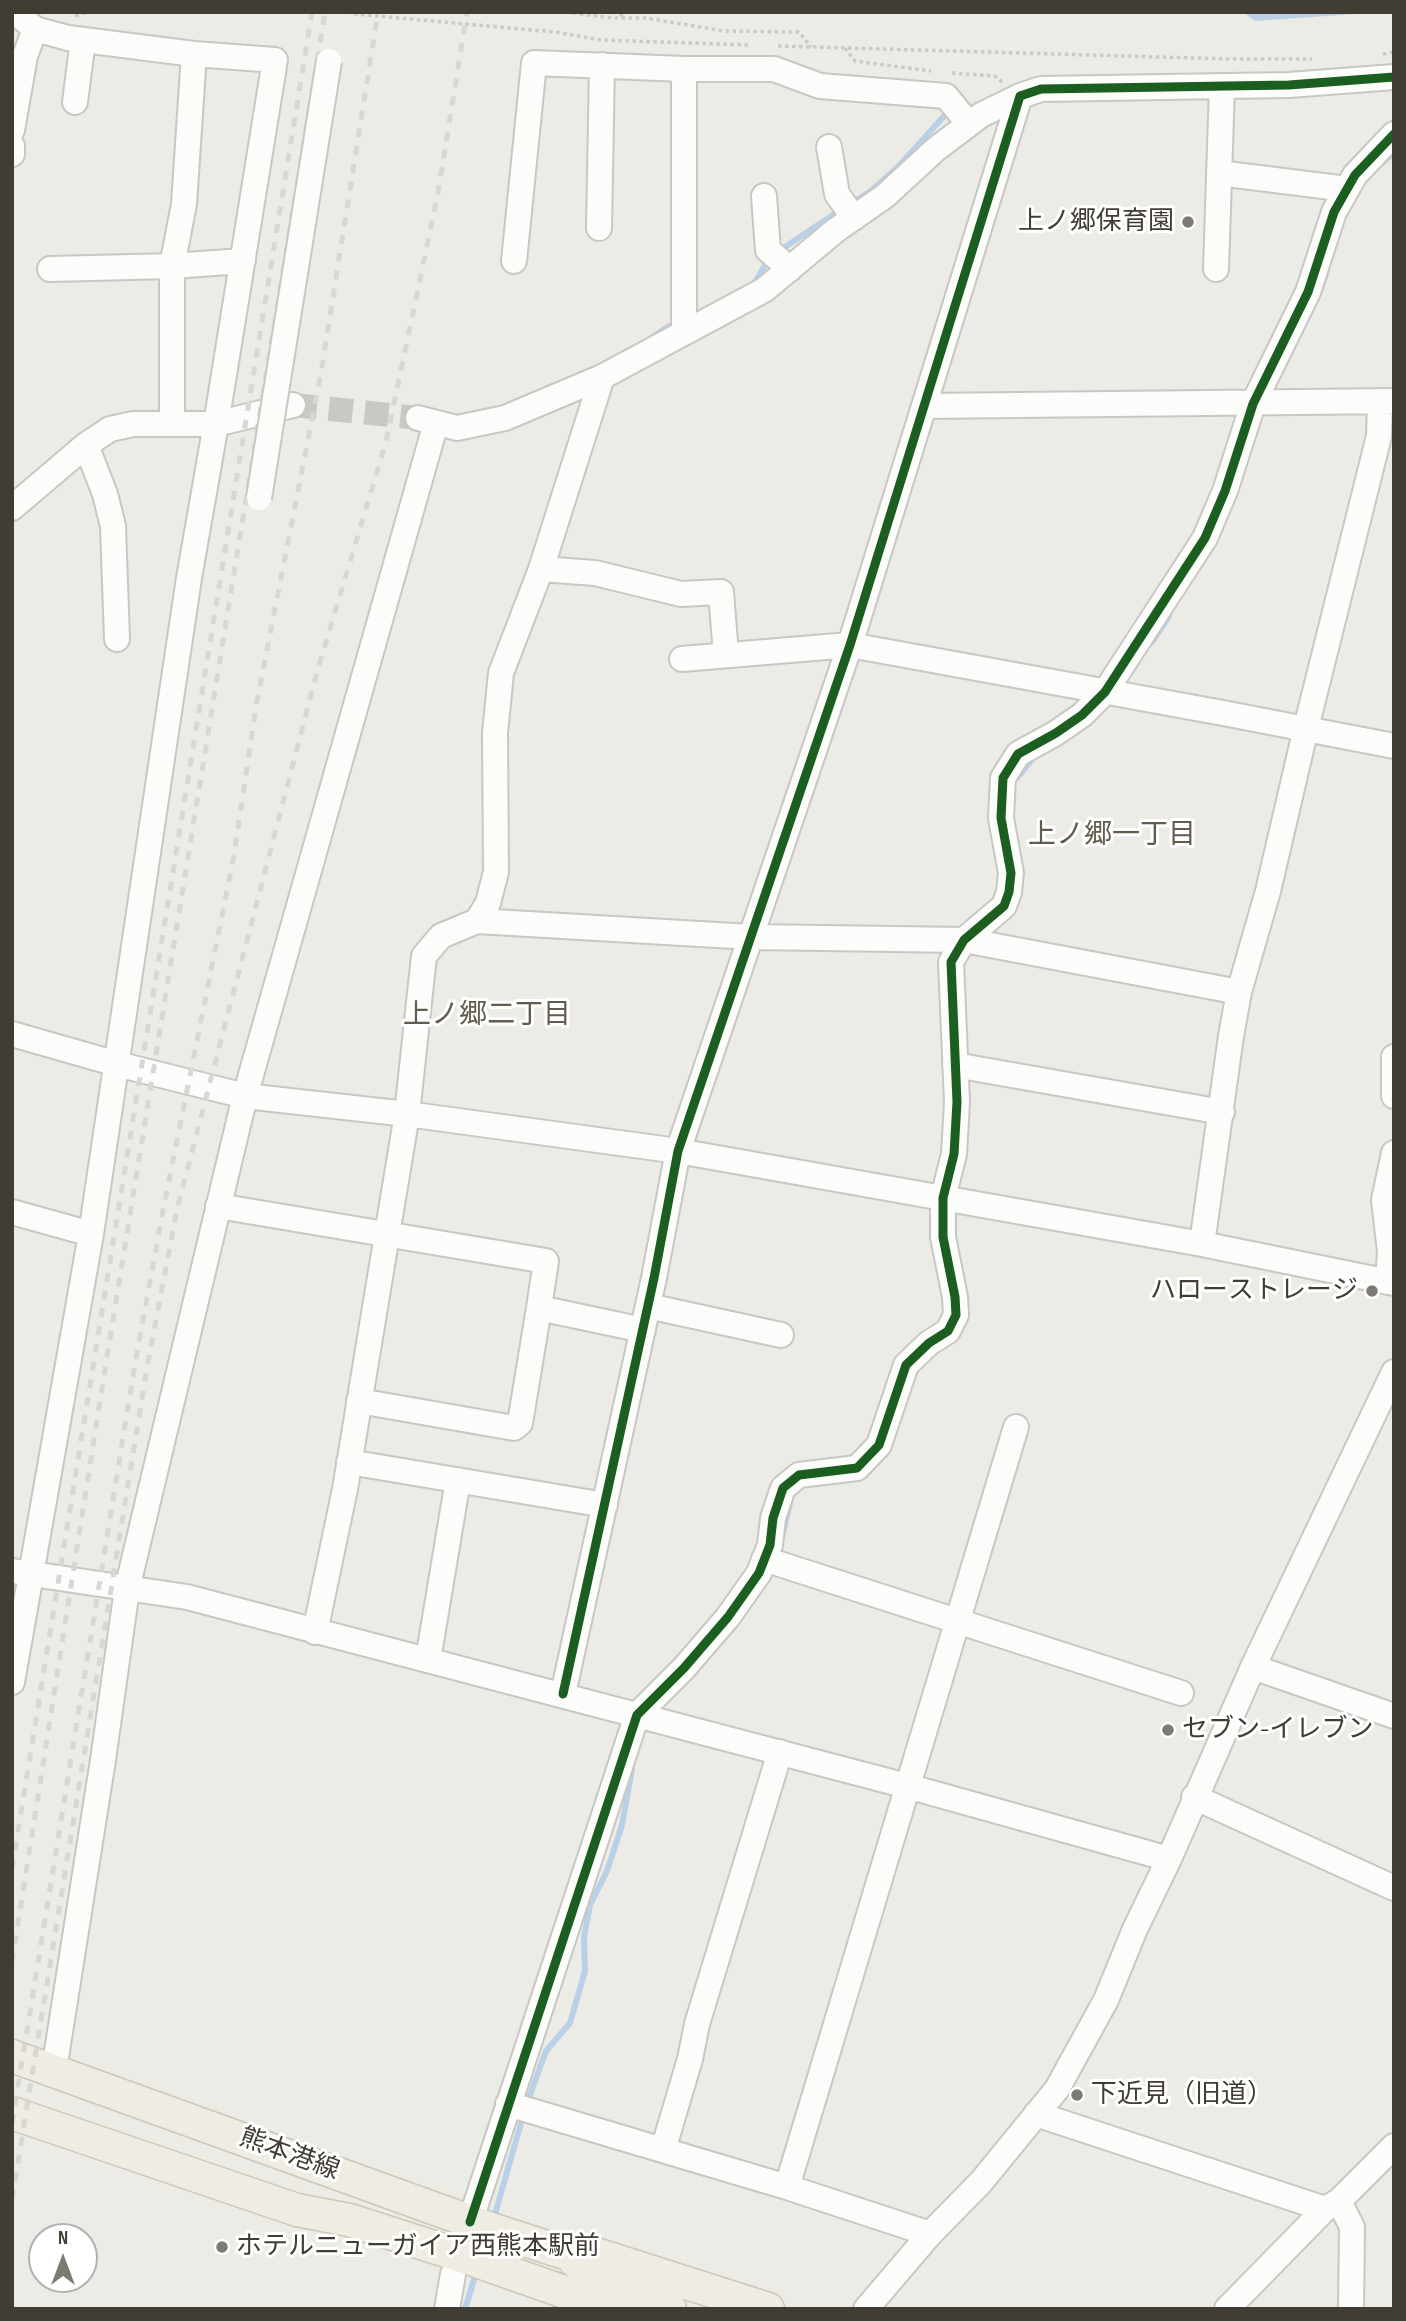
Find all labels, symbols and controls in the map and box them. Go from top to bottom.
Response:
place label: 上ノ郷保育園 [1018,206,1174,238]
marker: 上ノ郷保育園 [1180,214,1196,230]
district label: 上ノ郷一丁目 [1028,819,1196,853]
district label: 上ノ郷二丁目 [403,999,571,1033]
place label: ハローストレージ [1150,1275,1358,1307]
marker: ハローストレージ [1364,1283,1380,1299]
place label: セブン-イレブン [1182,1714,1374,1746]
marker: セブン-イレブン [1160,1722,1176,1738]
place label: 下近見（旧道） [1091,2079,1273,2111]
marker: 下近見（旧道） [1069,2087,1085,2103]
street label: 熊本港線 [235,2123,343,2187]
north arrow [28,2223,98,2293]
text: N [58,2227,68,2250]
place label: ホテルニューガイア西熊本駅前 [236,2231,600,2263]
marker: ホテルニューガイア西熊本駅前 [214,2239,230,2255]

